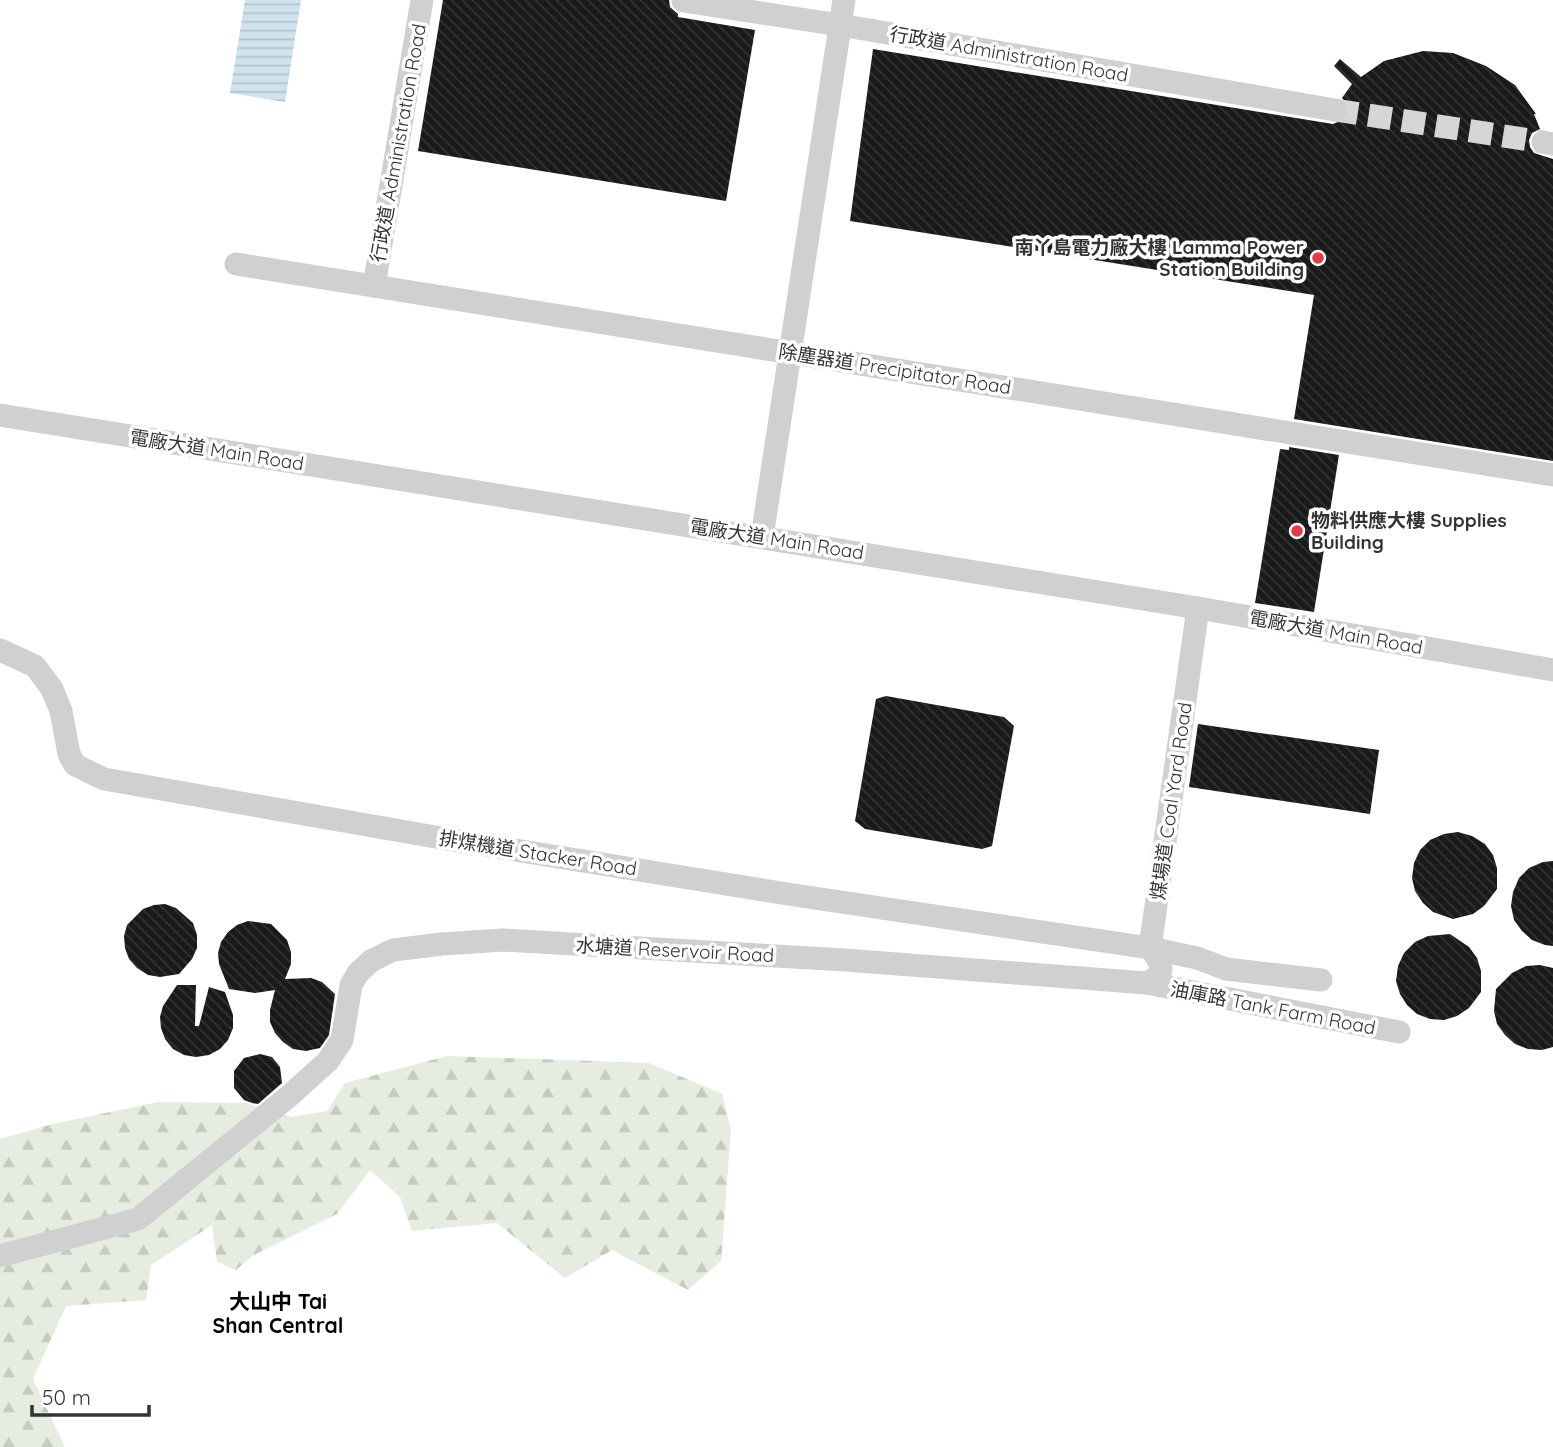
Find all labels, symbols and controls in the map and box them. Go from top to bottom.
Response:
street label: 行政道 Administration Road [888,21,1130,87]
street label: 行政道 Administration Road [365,22,431,264]
place label: 南丫島電力廠大樓 Lamma Power Station Building [1015,235,1304,281]
marker: 南丫島電力廠大樓 Lamma Power Station Building [1310,250,1326,266]
street label: 除塵器道 Precipitator Road [777,339,1013,399]
street label: 電廠大道 Main Road [128,424,306,476]
place label: 物料供應大樓 Supplies Building [1311,508,1507,554]
street label: 電廠大道 Main Road [688,513,866,565]
marker: 物料供應大樓 Supplies Building [1289,523,1305,539]
street label: 電廠大道 Main Road [1247,605,1425,659]
street label: 煤場道 Coal Yard Road [1145,701,1197,901]
street label: 排煤機道 Stacker Road [437,826,639,880]
street label: 水塘道 Reservoir Road [575,933,775,967]
street label: 油庫路 Tank Farm Road [1168,976,1378,1040]
district label: 大山中 Tai Shan Central [213,1288,343,1338]
scale bar [32,1374,149,1418]
text: 50 m [42,1384,91,1410]

